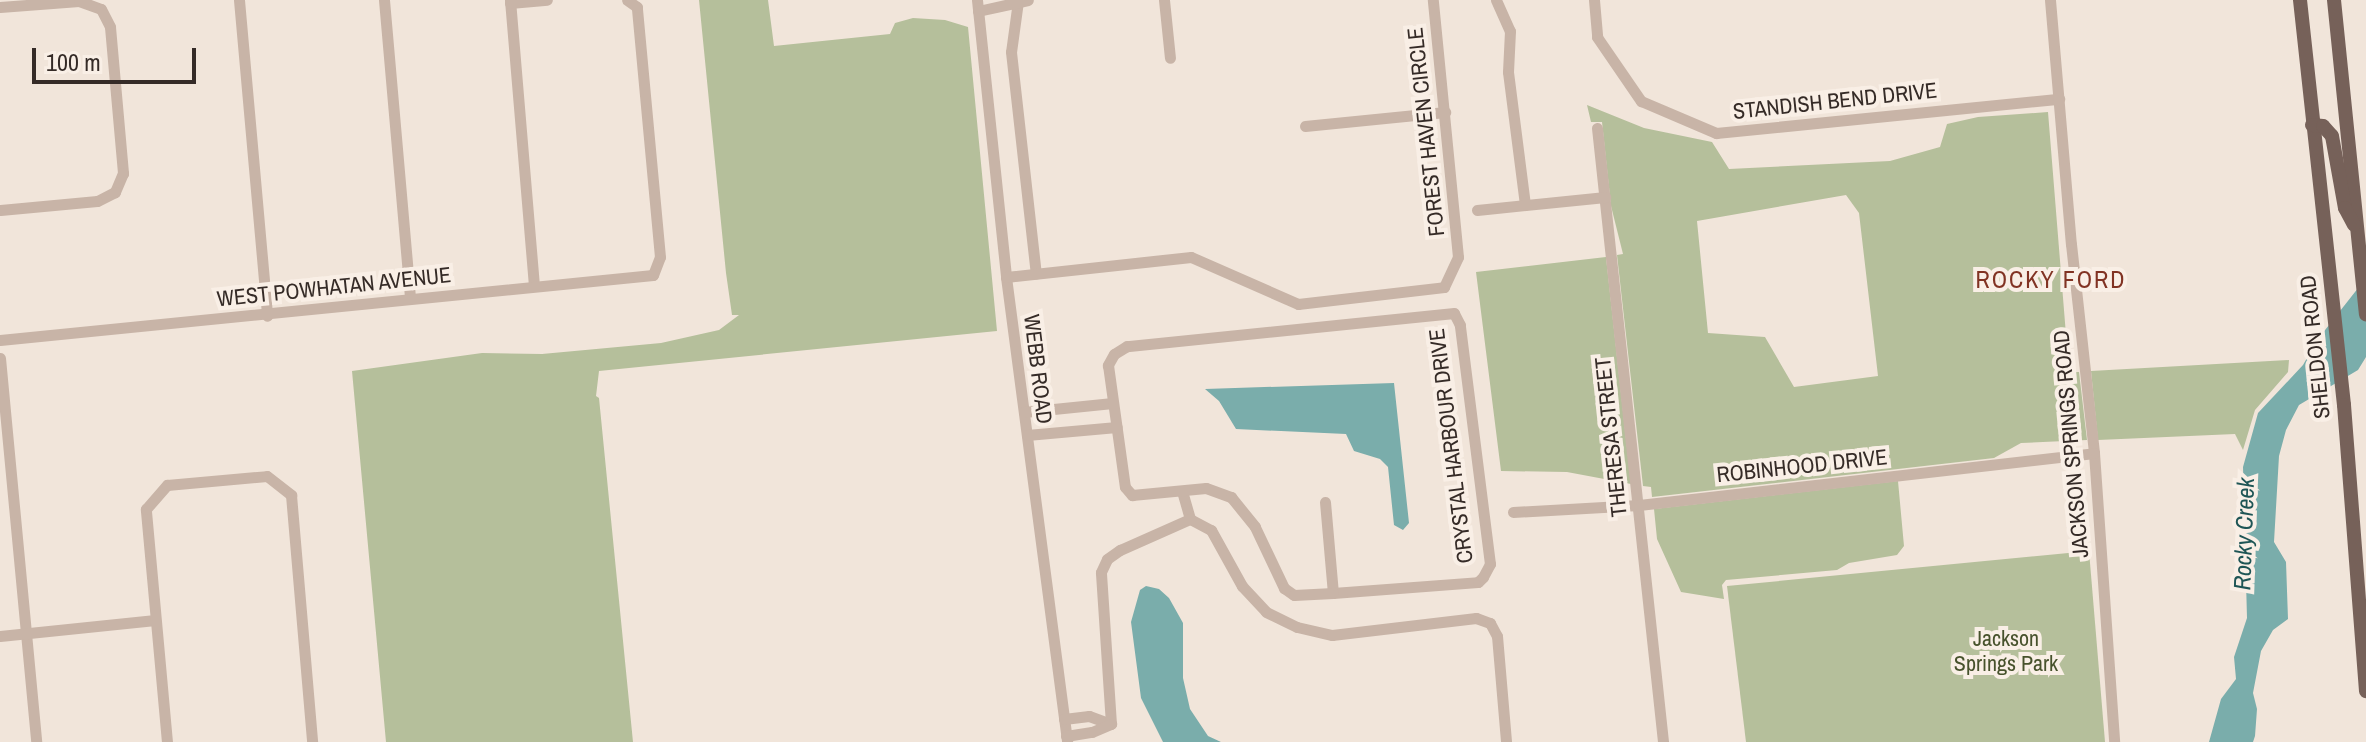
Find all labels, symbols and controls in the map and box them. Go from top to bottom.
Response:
street label: FOREST HAVEN CIRCLE [1402,26,1450,238]
scale bar [36,32,200,82]
text: 100 m [46,46,101,78]
street label: STANDISH BEND DRIVE [1732,77,1938,125]
street label: WEST POWHATAN AVENUE [215,262,453,312]
district label: ROCKY FORD [1975,266,2127,294]
street label: SHELDON ROAD [2294,274,2336,420]
street label: WEBB ROAD [1018,313,1058,425]
street label: CRYSTAL HARBOUR DRIVE [1423,327,1479,565]
street label: JACKSON SPRINGS ROAD [2048,329,2094,559]
street label: THERESA STREET [1589,355,1633,519]
street label: ROBINHOOD DRIVE [1715,444,1889,488]
water label: Rocky Creek [2228,477,2260,591]
park label: Jackson Springs Park [1954,625,2058,676]

